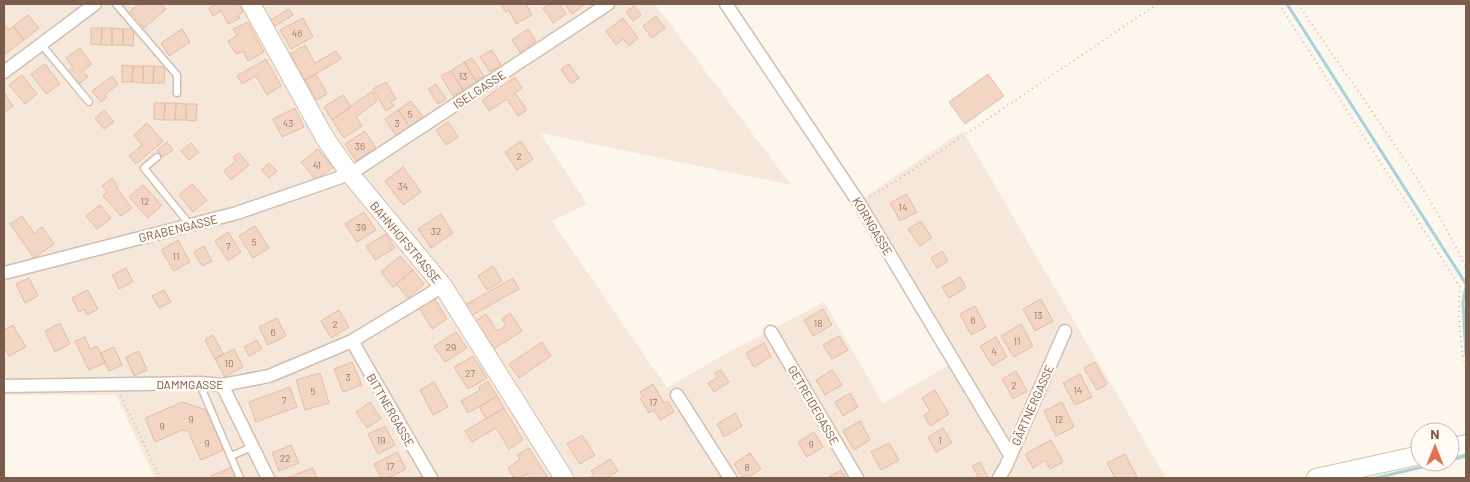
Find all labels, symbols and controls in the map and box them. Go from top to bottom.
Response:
house number: 46 [292,27,302,39]
street label: ISELGASSE [450,67,508,111]
house number: 13 [459,70,467,82]
house number: 5 [407,108,413,120]
house number: 43 [283,117,293,129]
house number: 3 [394,117,400,129]
house number: 36 [355,140,365,152]
house number: 2 [516,150,522,162]
house number: 41 [313,159,321,171]
house number: 34 [398,180,408,192]
street label: KORNGASSE [850,194,896,258]
house number: 12 [141,195,149,207]
street label: BAHNHOFSTRASSE [368,198,444,286]
house number: 14 [898,201,908,213]
street label: GRABENGASSE [137,211,219,245]
house number: 39 [356,221,366,233]
house number: 32 [431,225,441,237]
house number: 5 [251,236,257,248]
house number: 7 [226,240,231,252]
house number: 11 [172,250,180,262]
house number: 13 [1034,309,1042,321]
house number: 6 [970,314,976,326]
house number: 18 [814,317,822,329]
house number: 2 [332,318,338,330]
house number: 6 [270,326,276,338]
house number: 11 [1013,335,1021,347]
house number: 29 [446,341,456,353]
house number: 4 [991,345,997,357]
house number: 10 [224,357,234,369]
street label: GÄRTNERGASSE [1008,362,1056,448]
street label: GETREIDEGASSE [786,363,842,447]
house number: 27 [465,367,475,379]
house number: 3 [345,371,351,383]
street label: BITTNERGASSE [364,371,418,449]
street label: DAMMGASSE [156,377,224,391]
house number: 2 [1011,379,1017,391]
house number: 14 [1073,384,1083,396]
house number: 5 [310,385,316,397]
house number: 7 [282,394,287,406]
house number: 17 [649,396,657,408]
house number: 9 [188,413,194,425]
house number: 12 [1055,413,1063,425]
house number: 9 [159,420,165,432]
north arrow [1410,422,1460,472]
text: N [1430,425,1440,442]
house number: 19 [377,434,385,446]
house number: 1 [938,434,942,446]
house number: 9 [204,437,210,449]
house number: 9 [808,438,814,450]
house number: 22 [280,452,290,464]
house number: 17 [386,460,394,472]
house number: 8 [744,461,750,473]

